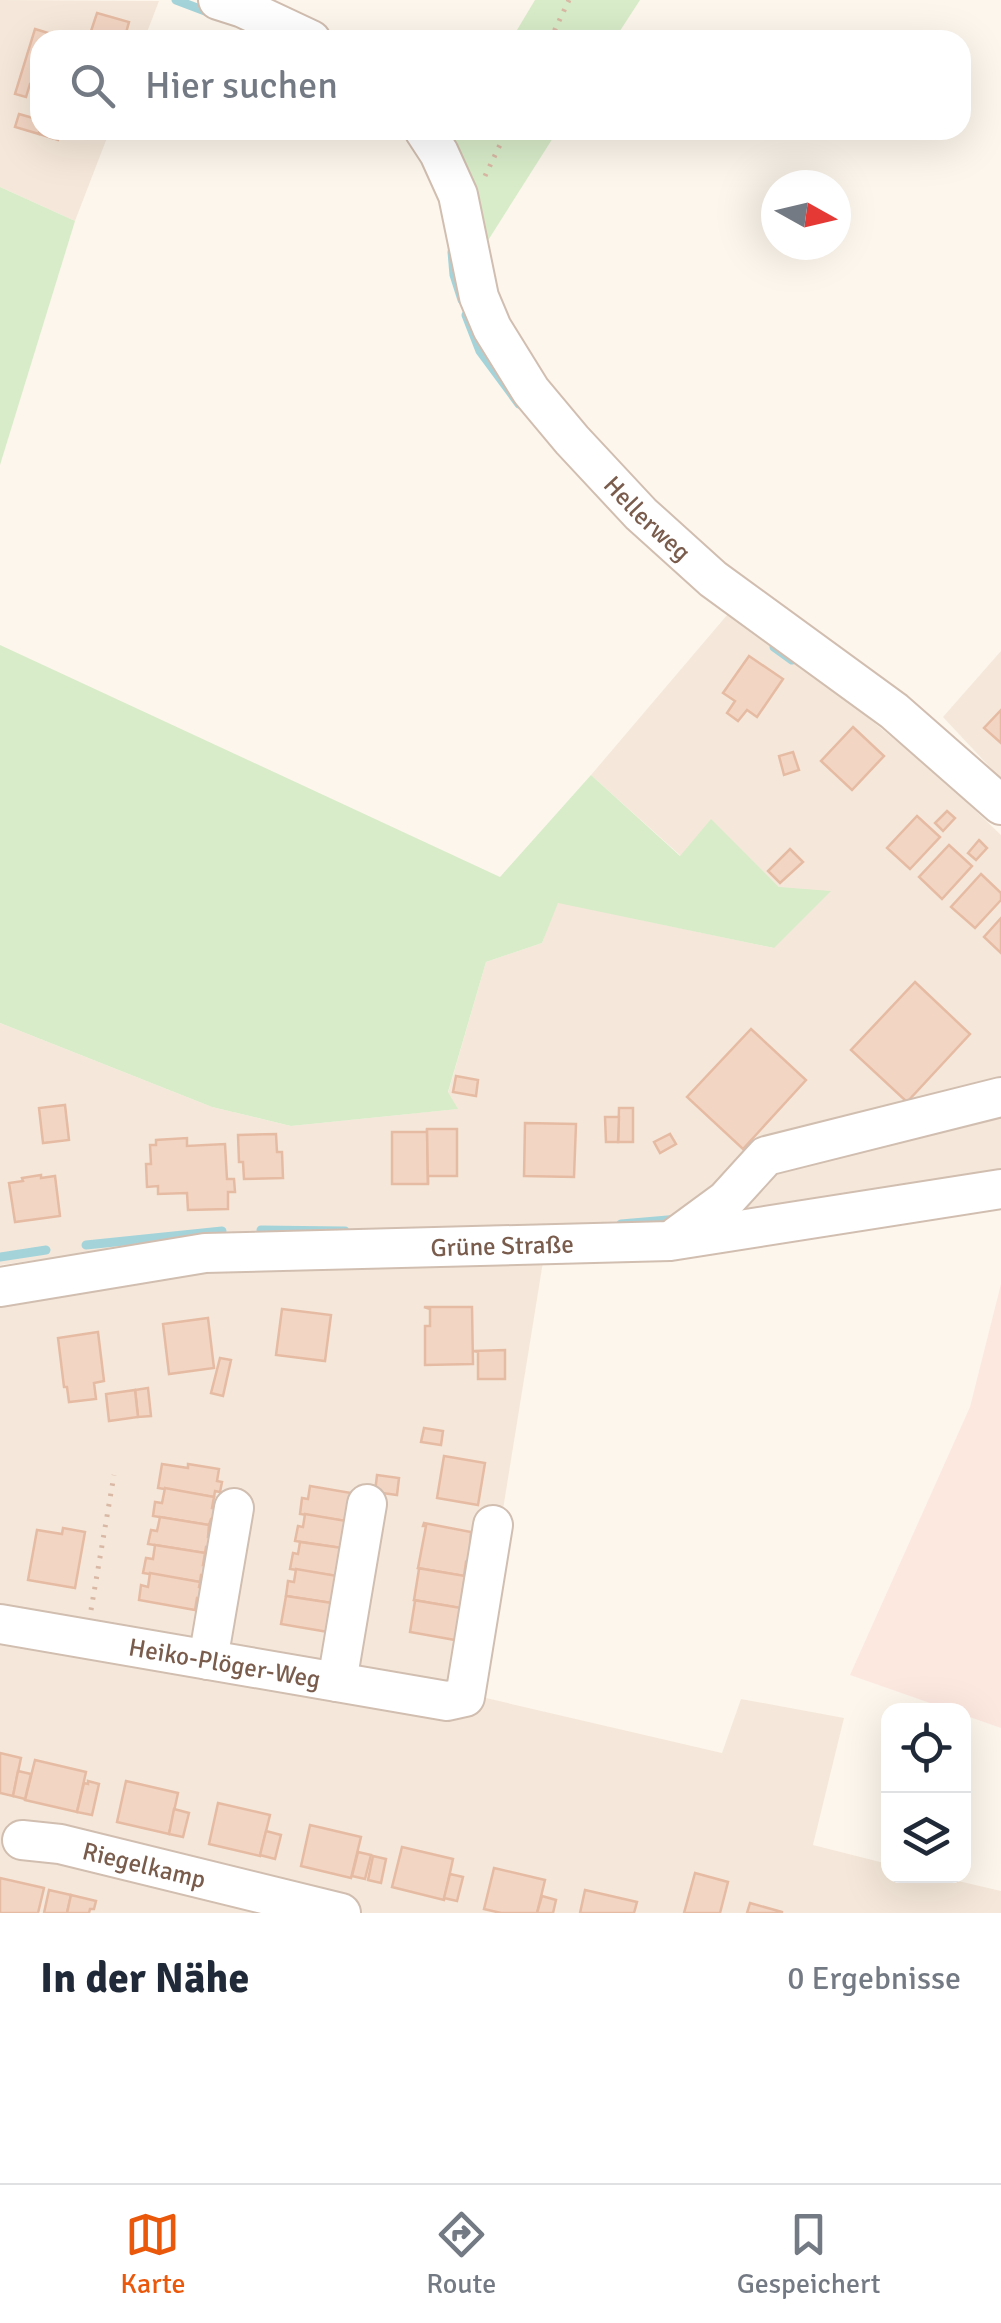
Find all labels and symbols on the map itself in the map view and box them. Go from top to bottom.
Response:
north arrow [761,170,851,260]
street label: Hellerweg [597,469,697,568]
street label: Grüne Straße [430,1228,574,1263]
street label: Heiko-Plöger-Weg [126,1631,323,1695]
street label: Riegelkamp [79,1835,209,1895]

